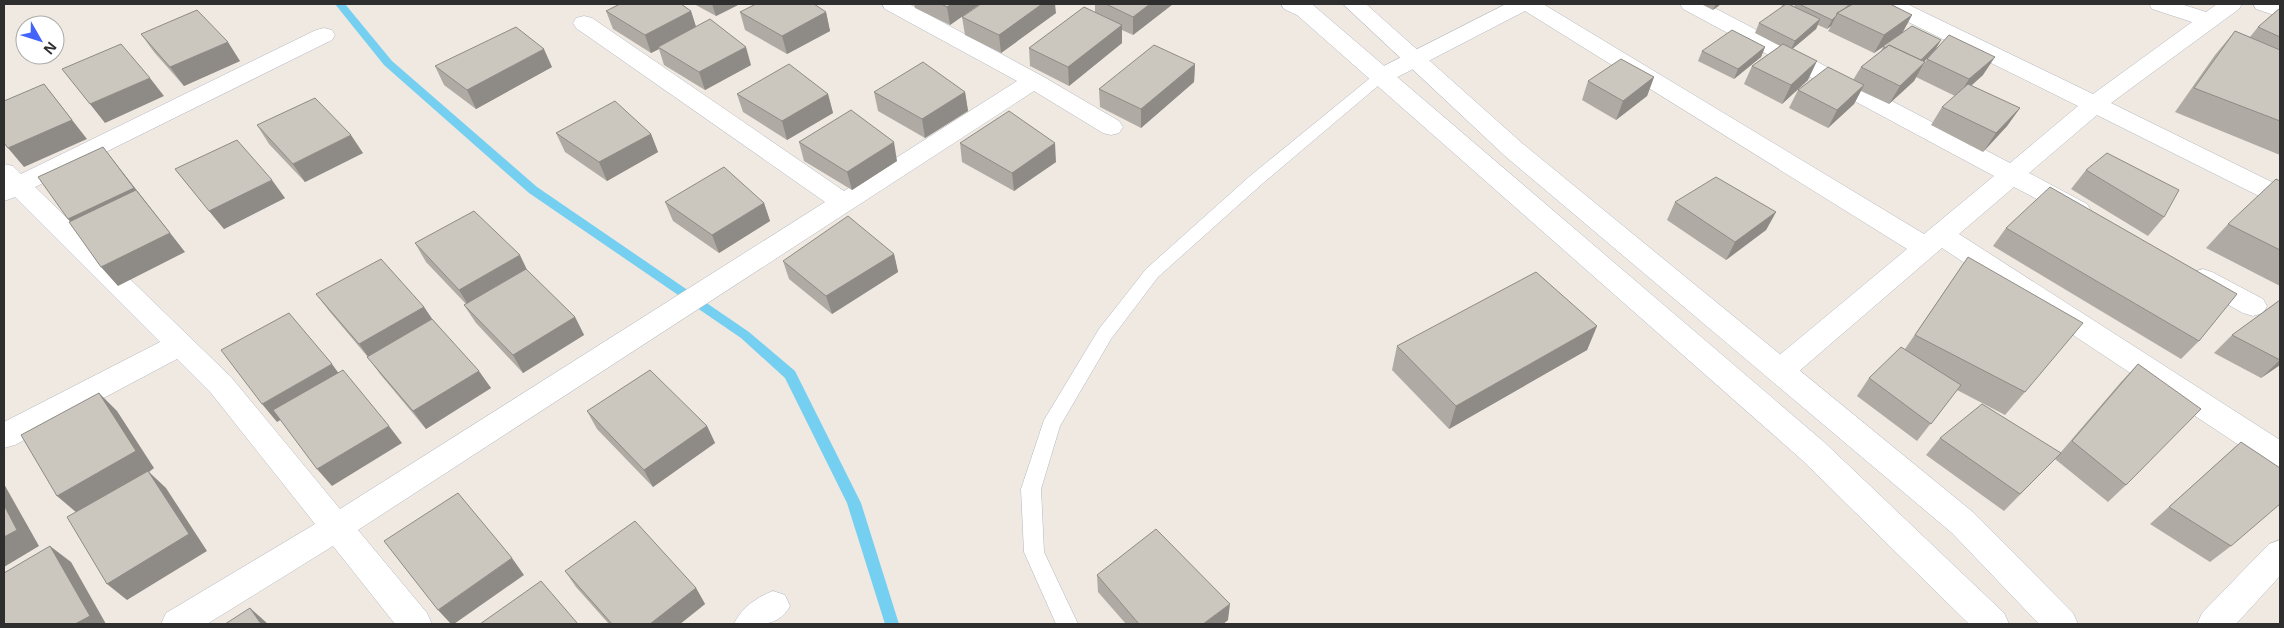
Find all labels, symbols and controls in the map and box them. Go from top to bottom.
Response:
north arrow [15,15,65,65]
text: N [40,38,61,59]

